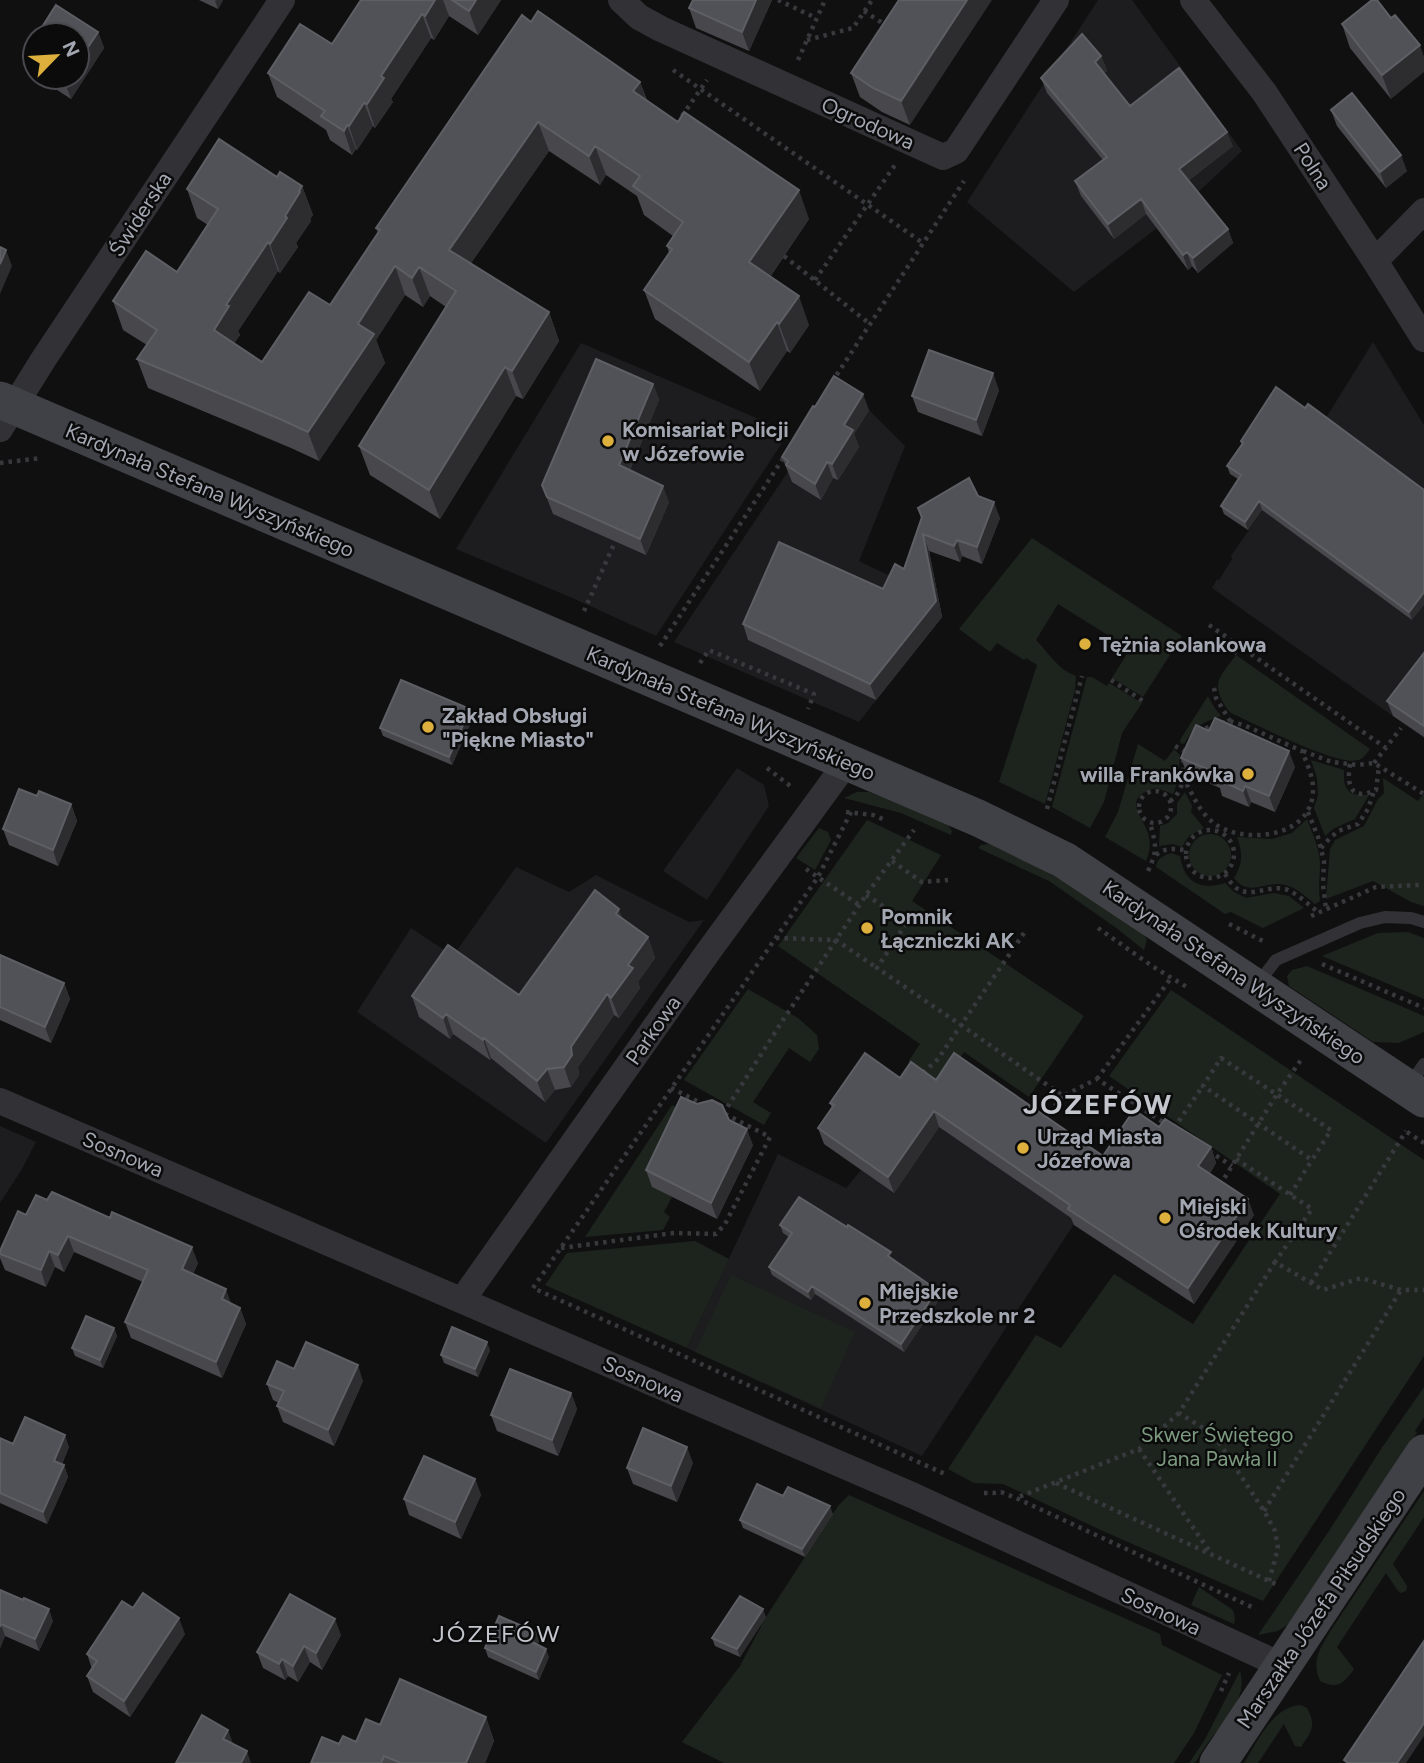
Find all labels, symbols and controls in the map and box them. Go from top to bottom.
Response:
north arrow [21,21,91,91]
text: N [57,38,84,61]
street label: Ogrodowa [818,91,918,155]
street label: Polna [1289,138,1337,194]
street label: Świderska [103,167,177,261]
place label: Komisariat Policji w Józefowie [622,417,789,466]
street label: Kardynała Stefana Wyszyńskiego [62,418,358,562]
marker: Komisariat Policji w Józefowie [600,433,616,449]
place label: Tężnia solankowa [1099,632,1266,657]
marker: Tężnia solankowa [1077,636,1093,652]
street label: Kardynała Stefana Wyszyńskiego [583,641,879,785]
place label: Zakład Obsługi "Piękne Miasto" [442,703,594,752]
marker: Zakład Obsługi "Piękne Miasto" [420,719,436,735]
place label: willa Frankówka [1080,762,1234,787]
marker: willa Frankówka [1240,766,1256,782]
street label: Kardynała Stefana Wyszyńskiego [1098,875,1370,1069]
place label: Pomnik Łączniczki AK [881,904,1015,953]
marker: Pomnik Łączniczki AK [859,920,875,936]
street label: Parkowa [620,991,686,1069]
district label: JÓZEFÓW [1023,1087,1173,1121]
place label: Urząd Miasta Józefowa [1037,1124,1162,1173]
street label: Sosnowa [79,1126,167,1182]
marker: Urząd Miasta Józefowa [1015,1140,1031,1156]
place label: Miejski Ośrodek Kultury [1179,1194,1338,1243]
marker: Miejski Ośrodek Kultury [1157,1210,1173,1226]
place label: Miejskie Przedszkole nr 2 [879,1279,1035,1328]
marker: Miejskie Przedszkole nr 2 [857,1295,873,1311]
street label: Sosnowa [599,1350,687,1408]
park label: Skwer Świętego Jana Pawła II [1141,1422,1293,1471]
street label: Marszałka Józefa Piłsudskiego [1231,1483,1411,1733]
street label: Sosnowa [1117,1582,1205,1640]
district label: JÓZEFÓW [432,1619,562,1648]

